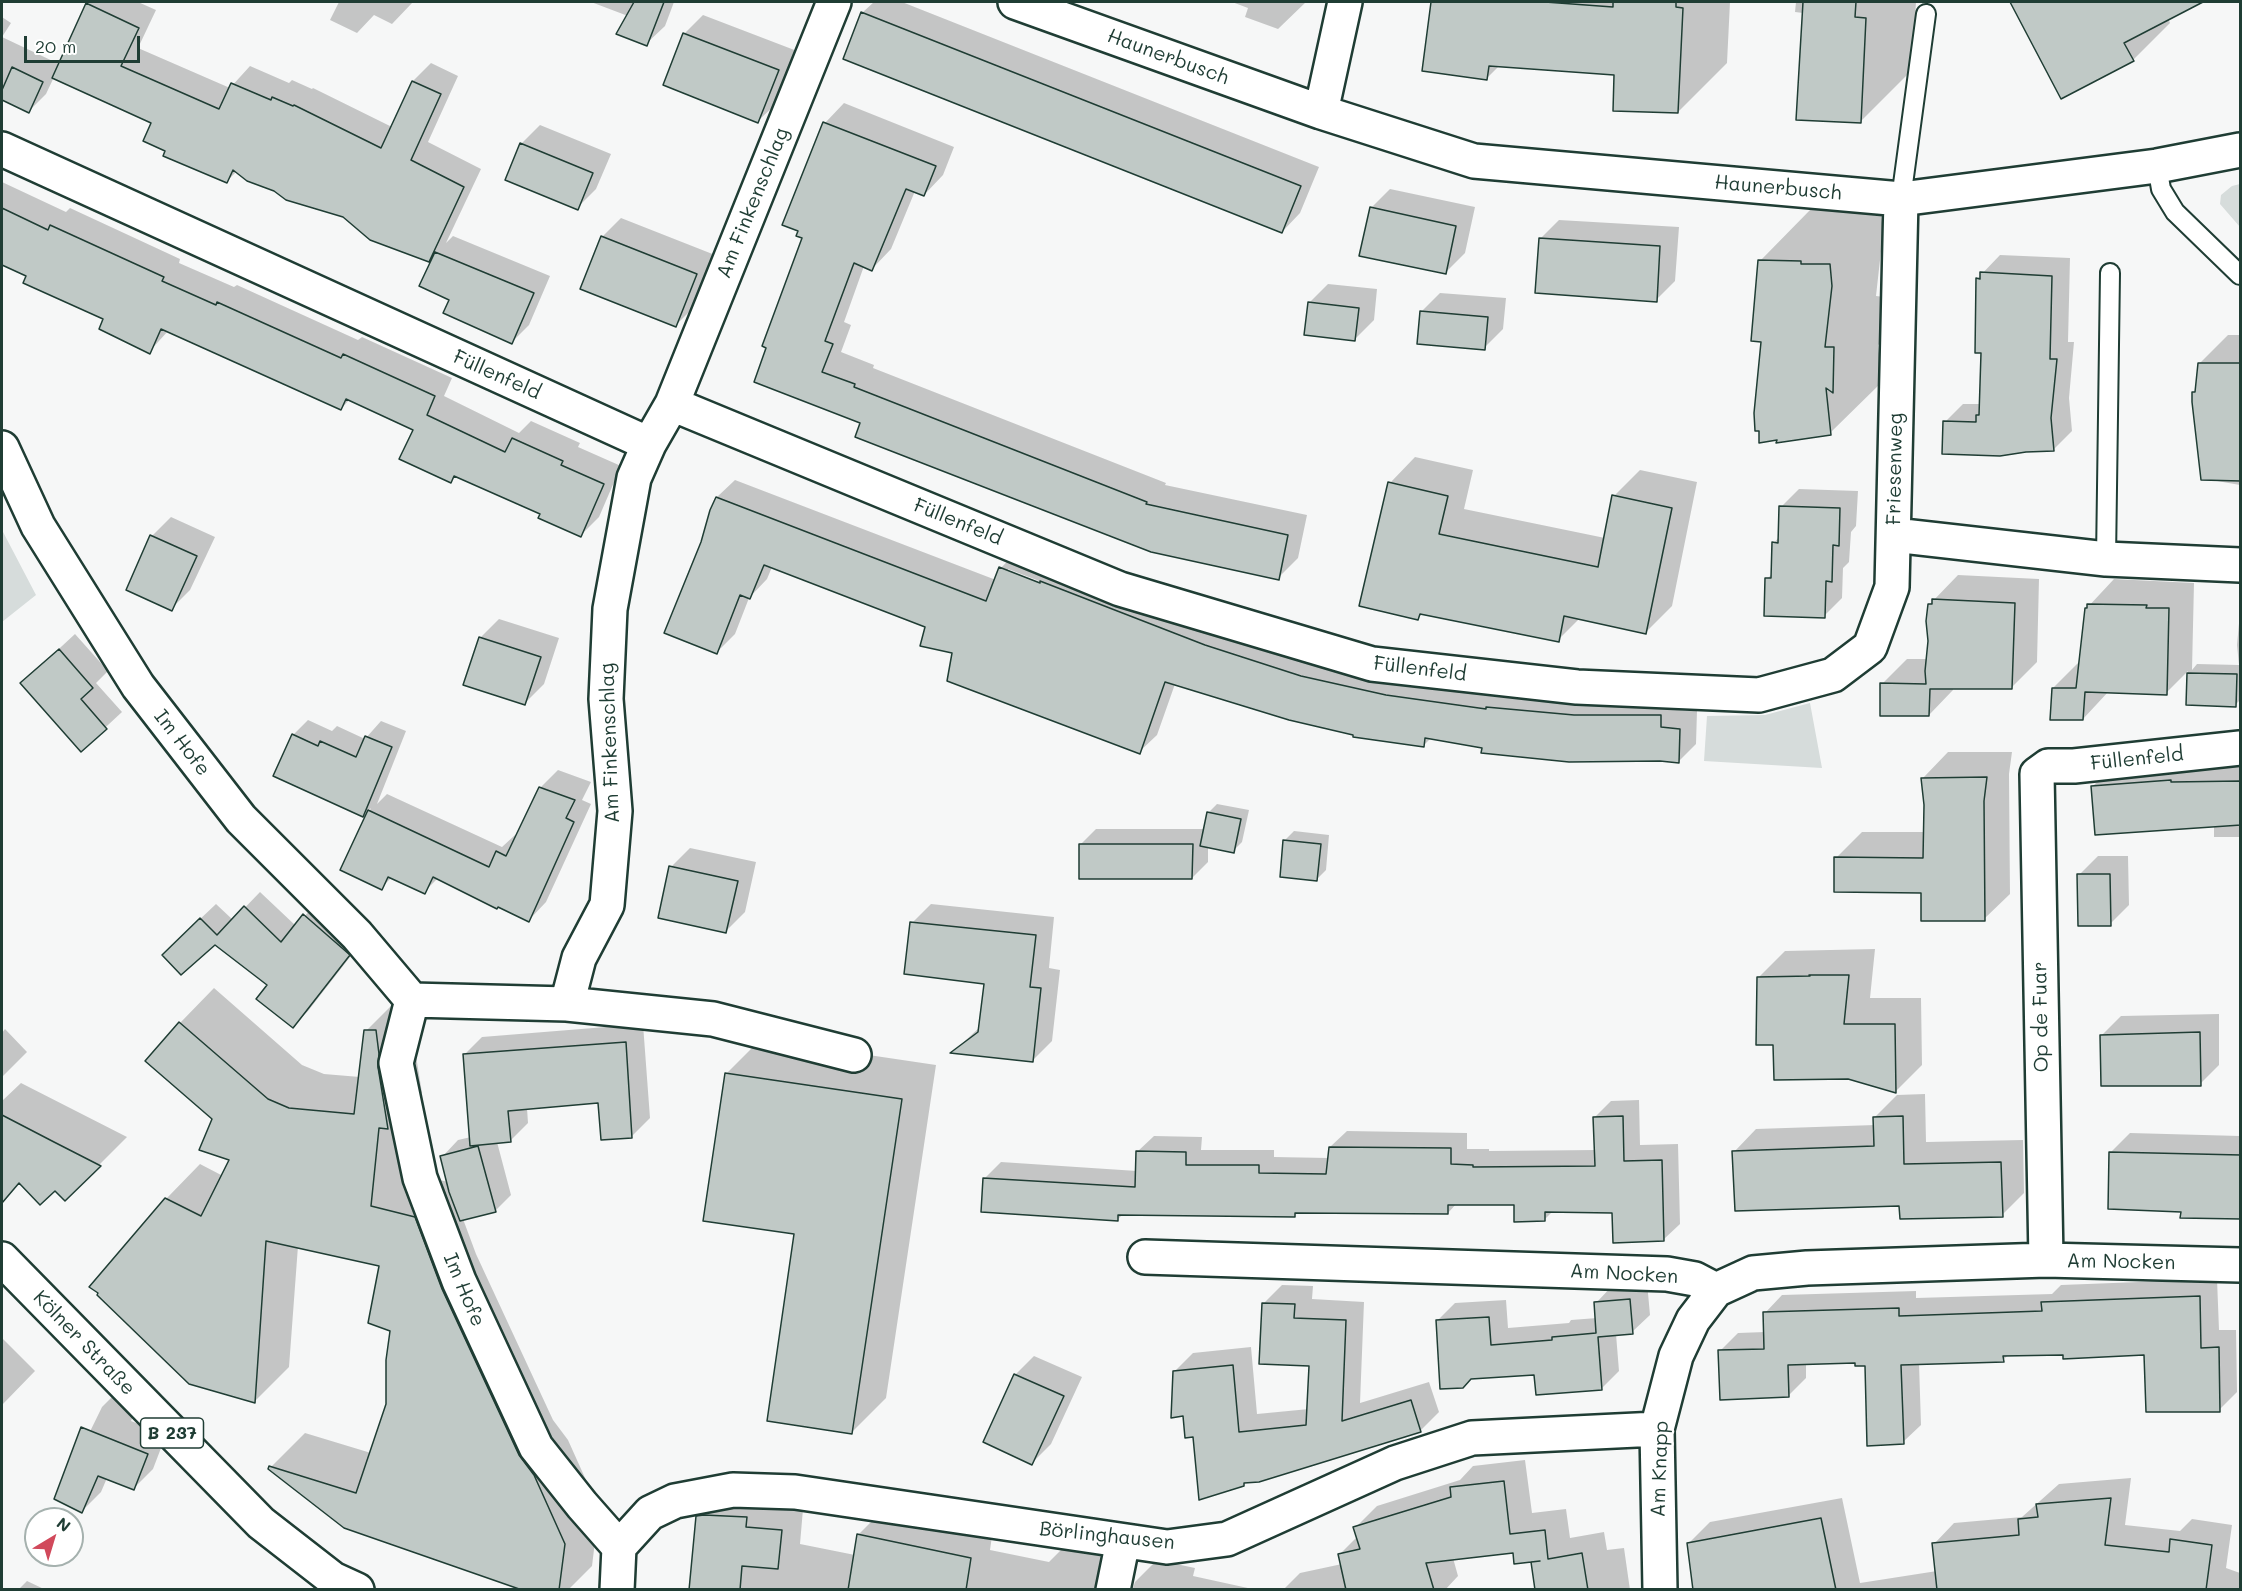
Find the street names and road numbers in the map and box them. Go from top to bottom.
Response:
street label: Haunerbusch [1104,24,1232,90]
street label: Am Finkenschlag [712,124,794,282]
street label: Haunerbusch [1713,170,1843,206]
street label: Füllenfeld [449,345,545,405]
street label: Friesenweg [1882,413,1908,525]
street label: Füllenfeld [910,493,1006,551]
street label: Füllenfeld [1372,651,1468,687]
street label: Am Finkenschlag [595,662,625,824]
street label: Im Hofe [149,705,215,781]
street label: Füllenfeld [2089,742,2185,776]
street label: Op de Fuar [2028,961,2054,1073]
street label: Am Nocken [2066,1249,2176,1275]
street label: Im Hofe [438,1250,490,1330]
street label: Am Nocken [1569,1259,1679,1289]
street label: Kölner Straße [28,1286,140,1400]
road number: B 237 [140,1418,204,1448]
street label: Am Knapp [1646,1420,1674,1518]
street label: Börlinghausen [1038,1517,1176,1555]

